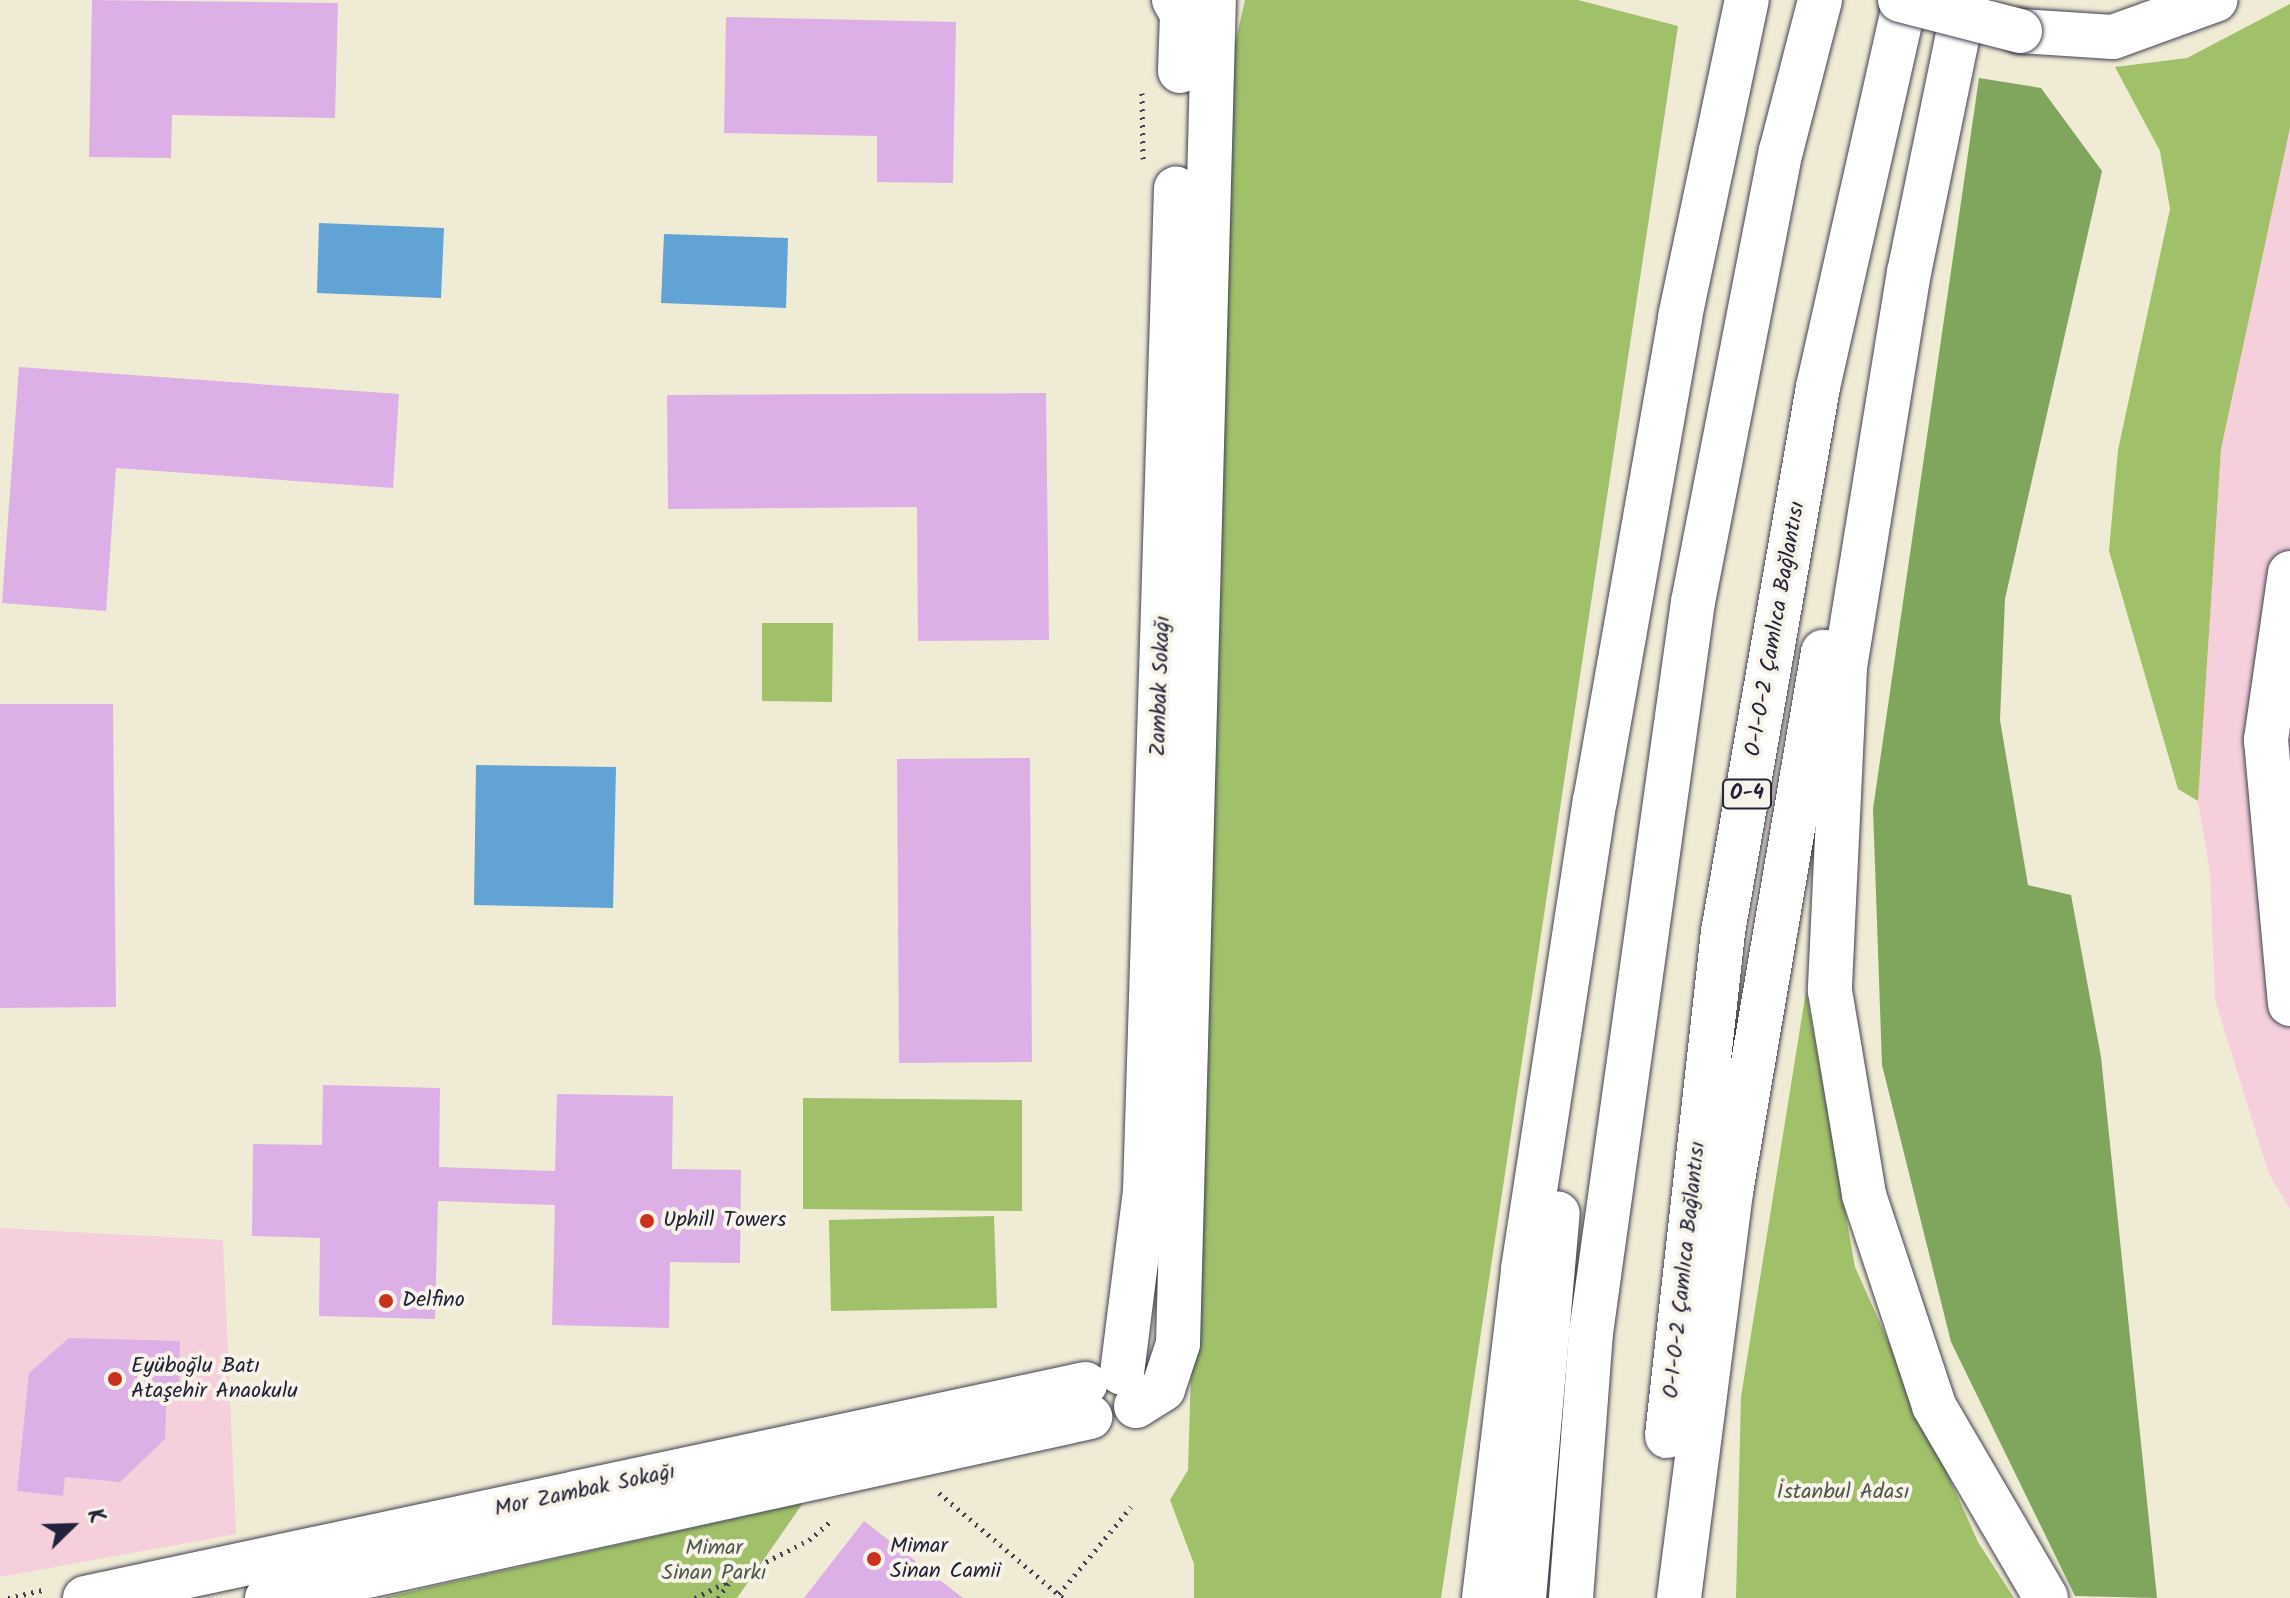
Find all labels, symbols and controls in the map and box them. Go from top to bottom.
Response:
street label: O-1-O-2 Çamlıca Bağlantısı [1741,499,1811,759]
street label: Zambak Sokağı [1145,615,1177,757]
road number: O-4 [1721,778,1773,810]
street label: O-1-O-2 Çamlıca Bağlantısı [1658,1140,1712,1400]
place label: Uphill Towers [663,1208,786,1234]
marker: Uphill Towers [638,1212,656,1230]
place label: Delfino [402,1288,465,1314]
marker: Delfino [377,1292,395,1310]
place label: Eyüboğlu Batı Ataşehir Anaokulu [131,1353,298,1404]
marker: Eyüboğlu Batı Ataşehir Anaokulu [106,1370,124,1388]
street label: Mor Zambak Sokağı [492,1459,678,1523]
park label: İstanbul Adası [1777,1480,1909,1506]
north arrow [32,1486,112,1566]
text: K [76,1503,113,1529]
place label: Mimar Sinan Camii [890,1533,1001,1584]
park label: Mimar Sinan Parkı [661,1535,767,1586]
marker: Mimar Sinan Camii [865,1550,883,1568]

